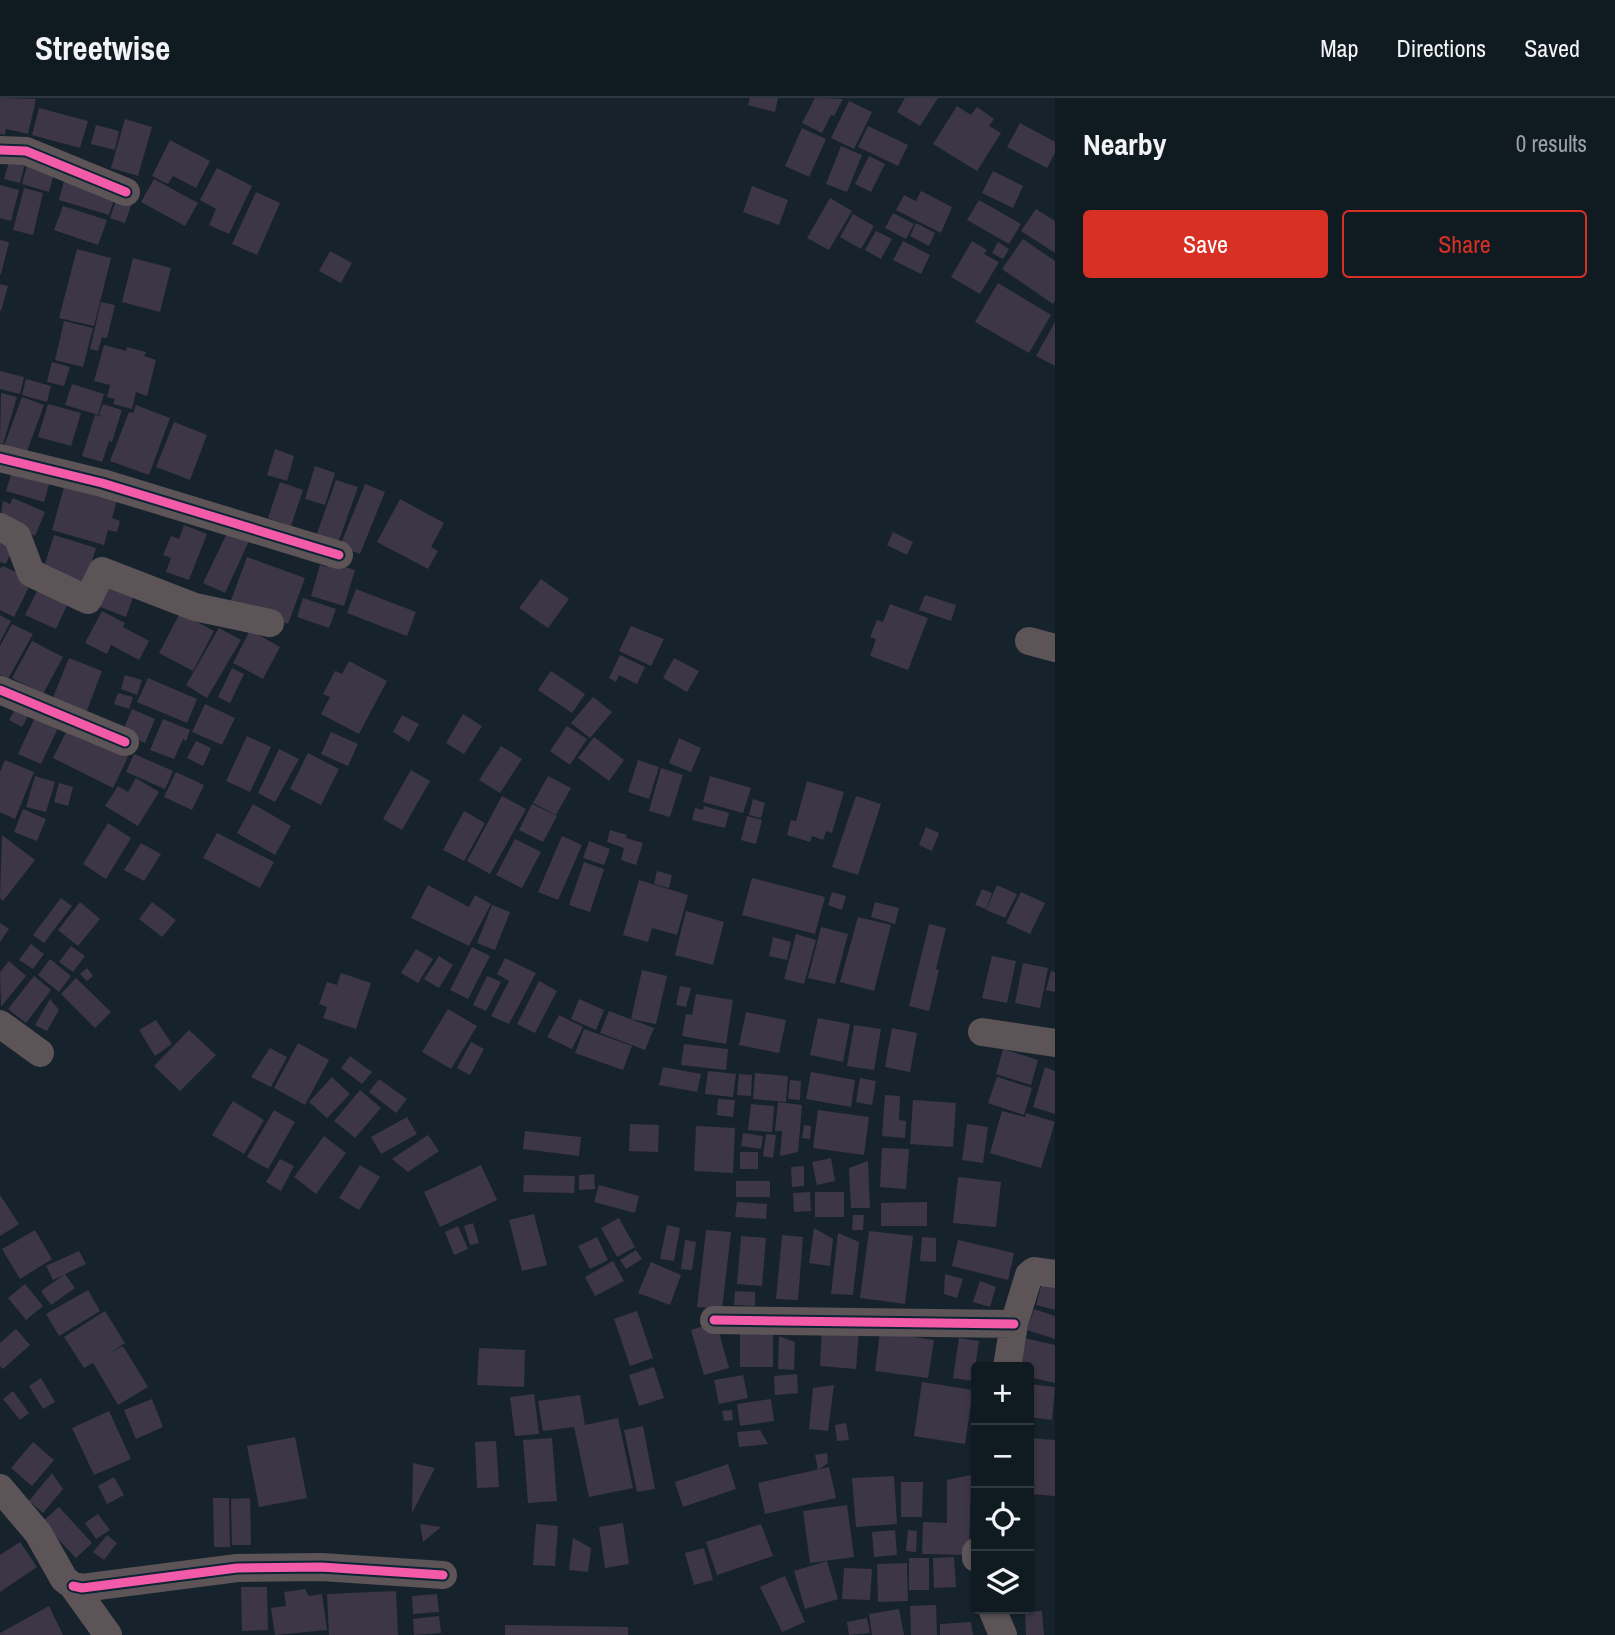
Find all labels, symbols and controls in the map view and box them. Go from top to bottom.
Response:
text: Streetwise [35,26,170,70]
text: Map [1320,32,1358,64]
text: Directions [1396,32,1486,64]
text: Saved [1524,32,1580,64]
text: Nearby [1083,124,1166,164]
text: 0 results [1516,128,1587,159]
button: Save [1083,210,1328,278]
button: Share [1342,210,1587,278]
map controls [971,1362,1034,1614]
button: + [971,1362,1034,1425]
button: − [971,1425,1034,1488]
button: locate [971,1488,1034,1551]
button: layers [971,1551,1034,1614]

